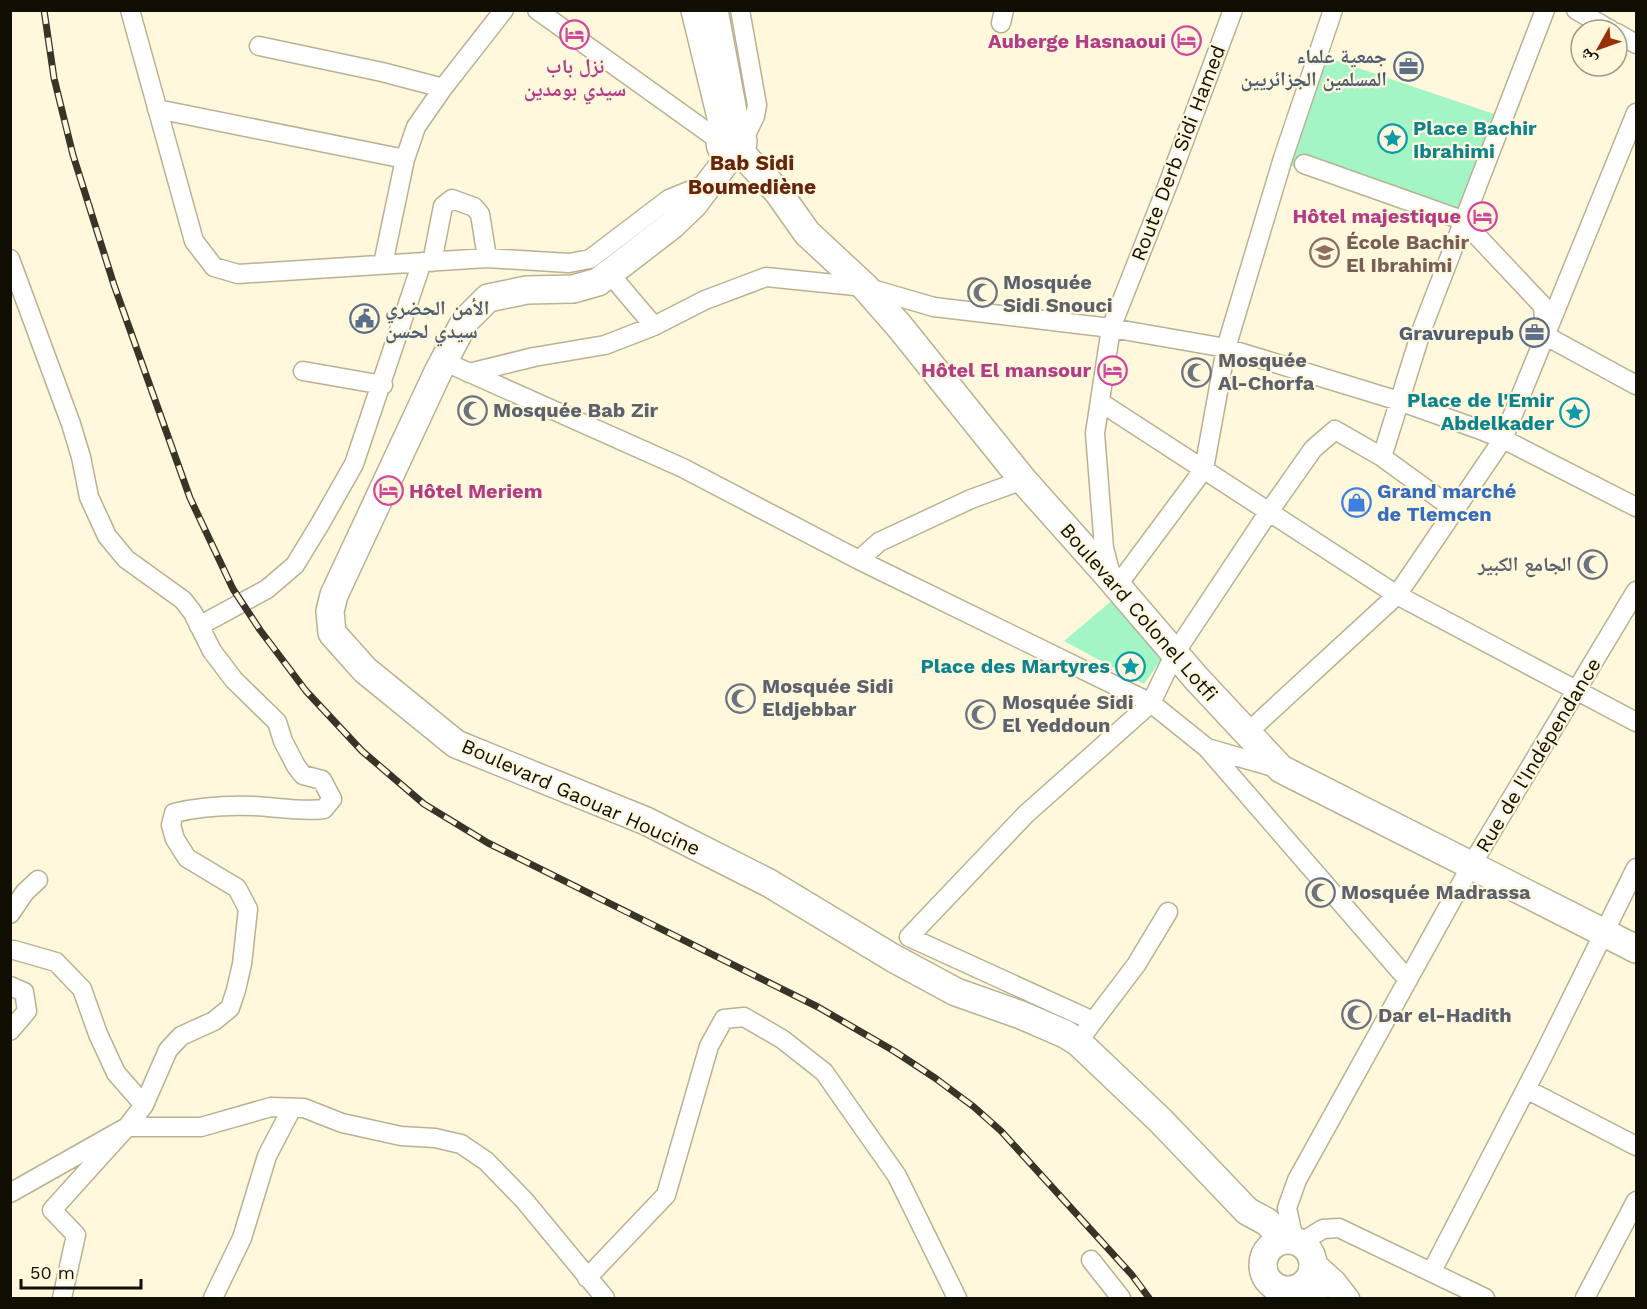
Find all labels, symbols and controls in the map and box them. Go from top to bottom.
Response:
north arrow [1569,18,1629,78]
hotel icon: نزل باب سيدي بومدين [559,19,591,51]
hotel icon: Auberge Hasnaoui [1171,25,1203,57]
place label: Auberge Hasnaoui [988,29,1166,53]
street label: Route Derb Sidi Hamed [1126,42,1230,264]
place label: جمعية علماء المسلمين الجزائريين [1241,44,1387,92]
text: ش [1575,45,1601,70]
office icon: جمعية علماء المسلمين الجزائريين [1392,51,1424,83]
place label: نزل باب سيدي بومدين [524,54,626,105]
place label: Place Bachir Ibrahimi [1413,116,1537,163]
place icon: Place Bachir Ibrahimi [1376,123,1408,155]
district label: Bab Sidi Boumediène [688,150,816,199]
hotel icon: Hôtel majestique [1466,200,1498,232]
place label: Hôtel majestique [1292,204,1461,228]
place label: École Bachir El Ibrahimi [1346,230,1469,277]
school or university icon: École Bachir El Ibrahimi [1309,237,1341,269]
place label: Mosquée Sidi Snouci [1003,270,1113,317]
mosque icon: Mosquée Sidi Snouci [966,277,998,309]
place label: الأمن الحضري سيدي لحسن [385,296,489,347]
public building icon: الأمن الحضري سيدي لحسن [348,303,380,335]
office icon: Gravurepub [1519,317,1551,349]
place label: Gravurepub [1399,321,1514,345]
place label: Mosquée Al-Chorfa [1218,348,1315,395]
hotel icon: Hôtel El mansour [1096,354,1128,386]
mosque icon: Mosquée Al-Chorfa [1181,356,1213,388]
place label: Hôtel El mansour [921,358,1091,382]
place label: Place de l'Emir Abdelkader [1407,388,1554,435]
mosque icon: Mosquée Bab Zir [456,394,488,426]
place icon: Place de l'Emir Abdelkader [1559,396,1591,428]
place label: Mosquée Bab Zir [493,398,659,422]
hotel icon: Hôtel Meriem [372,475,404,507]
place label: Hôtel Meriem [409,479,543,503]
place label: Grand marché de Tlemcen [1377,479,1516,526]
shop icon: Grand marché de Tlemcen [1340,487,1372,519]
street label: Boulevard Colonel Lotfi [1055,518,1223,706]
mosque icon: الجامع الكبير [1577,548,1609,580]
place label: الجامع الكبير [1477,552,1572,578]
place icon: Place des Martyres [1115,650,1147,682]
street label: Rue de l'Indépendance [1470,653,1606,857]
place label: Place des Martyres [920,654,1110,678]
place label: Mosquée Sidi Eldjebbar [762,674,894,721]
mosque icon: Mosquée Sidi Eldjebbar [725,682,757,714]
place label: Mosquée Sidi El Yeddoun [1002,690,1134,737]
mosque icon: Mosquée Sidi El Yeddoun [965,698,997,730]
street label: Boulevard Gaouar Houcine [458,733,704,861]
mosque icon: Mosquée Madrassa [1304,876,1336,908]
place label: Mosquée Madrassa [1341,880,1531,904]
mosque icon: Dar el-Hadith [1341,999,1373,1031]
place label: Dar el-Hadith [1378,1003,1512,1027]
scale bar [21,1252,141,1290]
text: 50 m [30,1262,75,1283]

